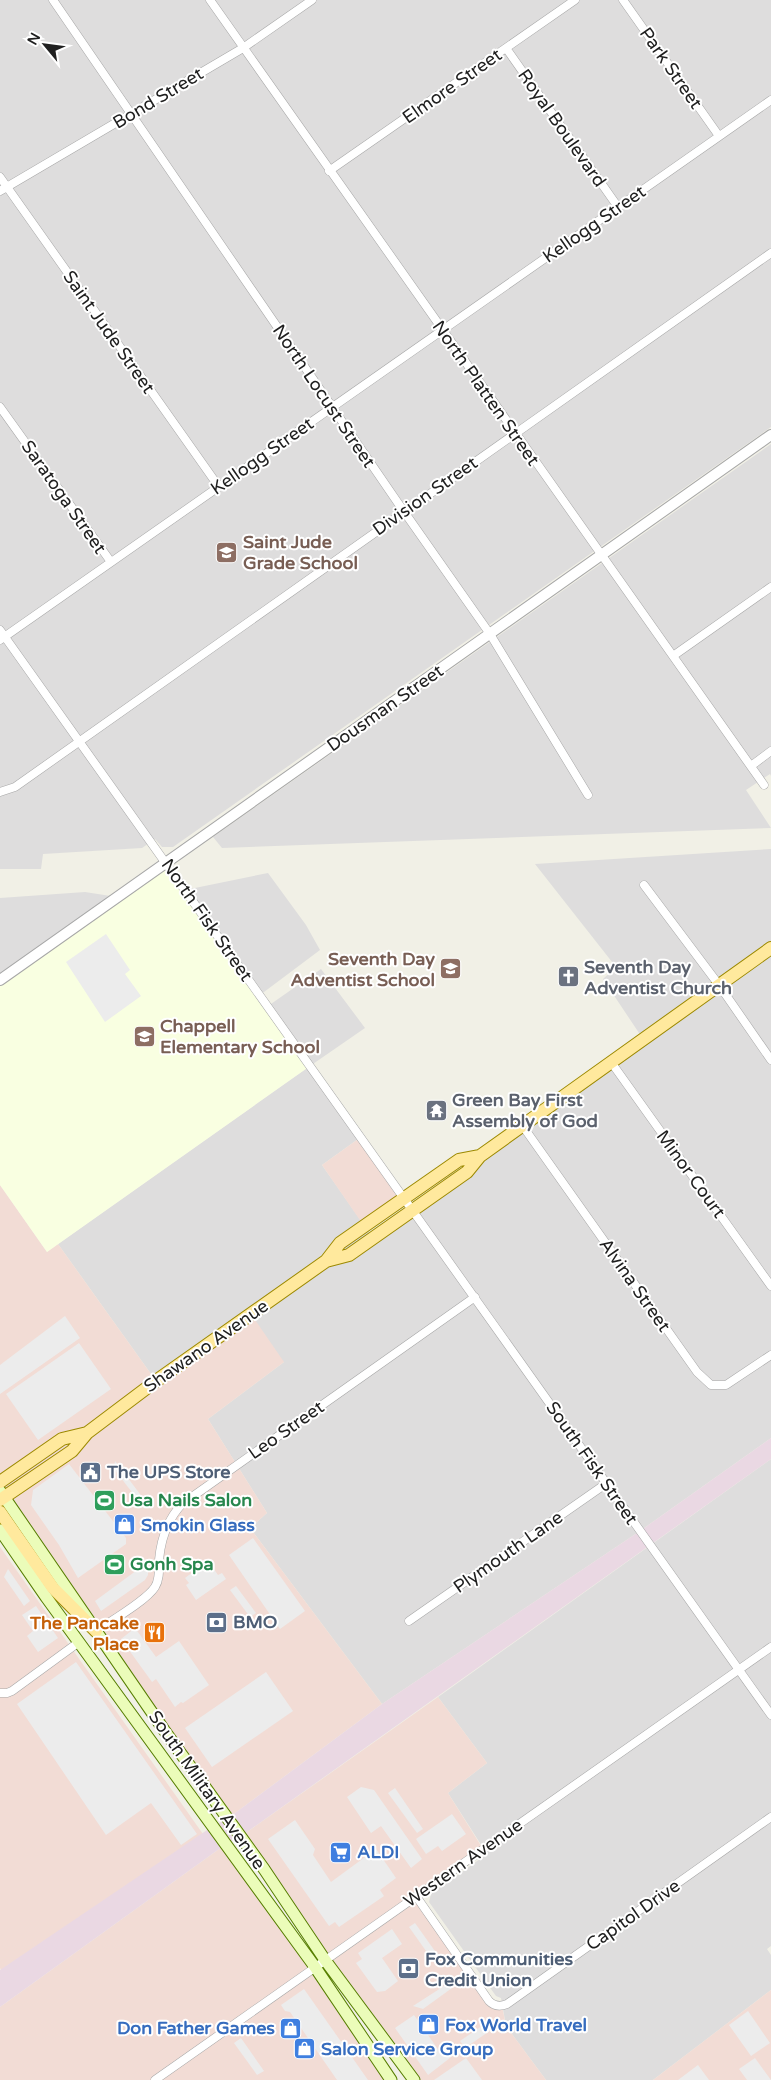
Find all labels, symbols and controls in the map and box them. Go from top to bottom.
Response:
north arrow [20,20,70,70]
street label: Park Street [635,23,707,113]
text: N [24,30,44,48]
street label: Elmore Street [398,44,506,128]
street label: Bond Street [109,62,207,134]
street label: Royal Boulevard [513,65,611,191]
street label: Kellogg Street [538,180,650,268]
street label: Saint Jude Street [58,266,160,398]
street label: North Platten Street [428,316,544,470]
street label: North Locust Street [268,320,380,472]
street label: Kellogg Street [206,412,318,500]
street label: Saratoga Street [17,436,111,558]
street label: Division Street [368,452,482,540]
place label: Saint Jude Grade School [243,531,358,574]
school or university icon: Saint Jude Grade School [215,540,239,564]
street label: Dousman Street [322,660,448,756]
street label: North Fisk Street [157,855,257,986]
place label: Seventh Day Adventist School [291,948,435,991]
place label: Seventh Day Adventist Church [584,956,732,999]
school or university icon: Seventh Day Adventist School [439,957,463,981]
church icon: Seventh Day Adventist Church [556,965,580,989]
place label: Chappell Elementary School [160,1015,320,1058]
school or university icon: Chappell Elementary School [132,1024,156,1048]
place label: Green Bay First Assembly of God [452,1089,598,1132]
temple icon: Green Bay First Assembly of God [424,1098,448,1122]
street label: Minor Court [652,1126,730,1222]
street label: Alvina Street [595,1234,675,1336]
street label: Shawano Avenue [139,1295,273,1397]
street label: Leo Street [244,1396,328,1464]
street label: South Fisk Street [541,1397,643,1529]
public building icon: The UPS Store [79,1460,103,1484]
place label: The UPS Store [106,1461,230,1483]
sports icon: Usa Nails Salon [93,1488,117,1512]
place label: Usa Nails Salon [121,1489,252,1511]
street label: Plymouth Lane [449,1506,567,1598]
shop icon: Smokin Glass [113,1513,137,1537]
place label: Smokin Glass [141,1514,255,1536]
sports icon: Gonh Spa [102,1552,126,1576]
place label: Gonh Spa [130,1553,214,1575]
bank icon: BMO [205,1610,229,1634]
place label: BMO [233,1611,277,1633]
place label: The Pancake Place [29,1612,139,1655]
restaurant icon: The Pancake Place [143,1621,167,1645]
street label: South Military Avenue [144,1706,270,1874]
street label: Western Avenue [399,1814,527,1912]
supermarket icon: ALDI [329,1840,353,1864]
place label: ALDI [357,1841,399,1863]
street label: Capitol Drive [582,1875,684,1955]
place label: Fox Communities Credit Union [425,1948,573,1991]
bank icon: Fox Communities Credit Union [397,1957,421,1981]
shop icon: Fox World Travel [417,2013,441,2037]
place label: Fox World Travel [445,2014,587,2036]
shop icon: Don Father Games [279,2016,303,2040]
place label: Don Father Games [117,2017,275,2039]
shop icon: Salon Service Group [293,2037,317,2061]
place label: Salon Service Group [321,2038,493,2060]

